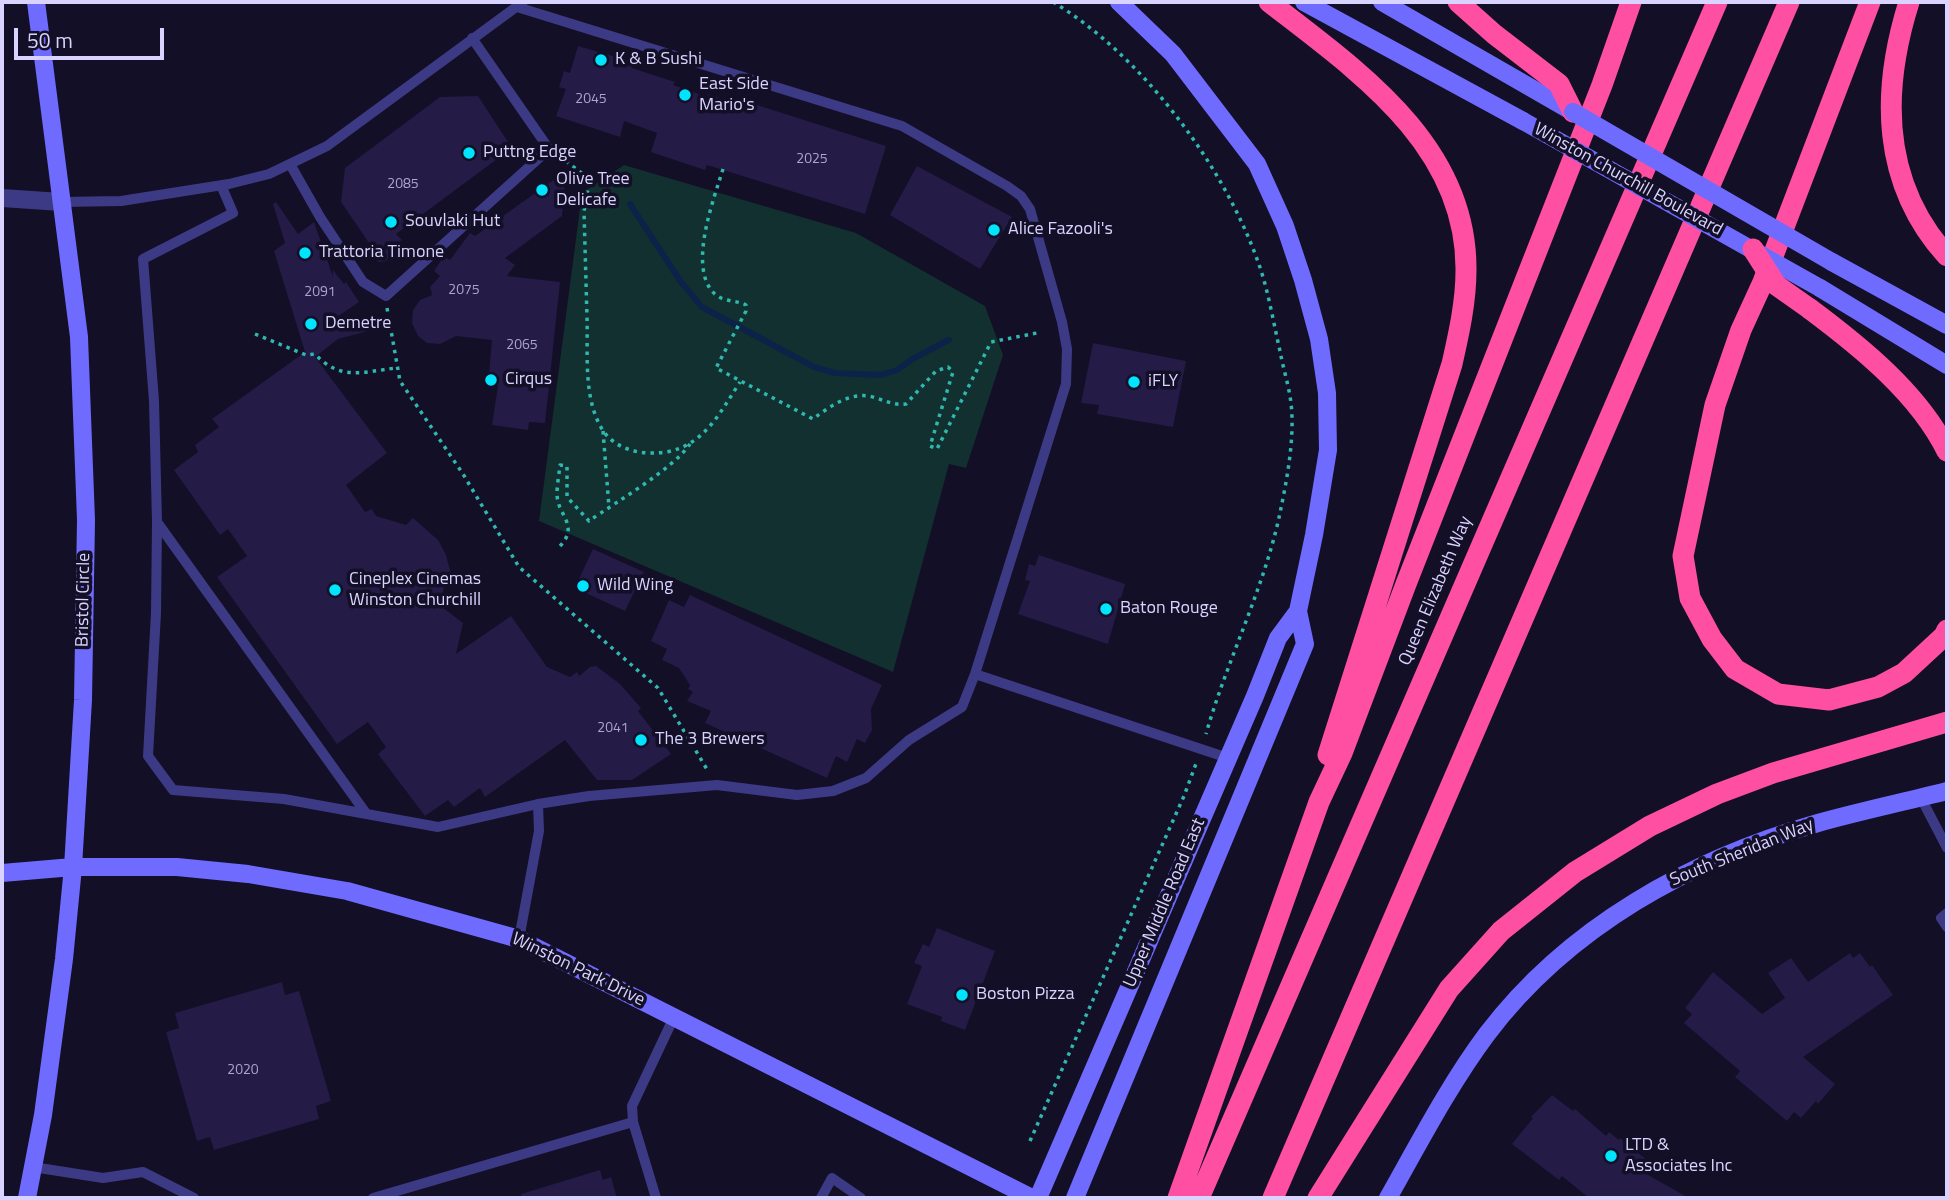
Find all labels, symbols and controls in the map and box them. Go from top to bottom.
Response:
scale bar [18,14,168,58]
text: 50 m [27,24,73,56]
place label: K & B Sushi [615,49,702,71]
marker: K & B Sushi [593,52,609,68]
place label: East Side Mario's [699,74,769,116]
marker: East Side Mario's [677,87,693,103]
house number: 2045 [575,92,607,108]
street label: Winston Churchill Boulevard [1530,119,1726,241]
place label: Puttng Edge [483,142,576,164]
marker: Puttng Edge [461,145,477,161]
house number: 2025 [796,152,828,168]
place label: Olive Tree Delicafe [556,169,630,212]
house number: 2085 [387,177,419,193]
marker: Olive Tree Delicafe [534,182,550,198]
place label: Souvlaki Hut [405,211,500,233]
marker: Souvlaki Hut [383,214,399,230]
place label: Alice Fazooli's [1008,219,1113,241]
marker: Alice Fazooli's [986,222,1002,238]
place label: Trattoria Timone [319,242,444,264]
marker: Trattoria Timone [297,245,313,261]
house number: 2075 [448,283,480,299]
house number: 2091 [304,285,336,301]
place label: Demetre [325,313,391,335]
marker: Demetre [303,316,319,332]
house number: 2065 [506,338,538,354]
place label: Cirqus [505,369,552,391]
place label: iFLY [1148,371,1178,393]
marker: Cirqus [483,372,499,388]
marker: iFLY [1126,374,1142,390]
street label: Queen Elizabeth Way [1395,513,1477,669]
street label: Bristol Circle [72,553,96,647]
place label: Cineplex Cinemas Winston Churchill [349,569,481,612]
place label: Wild Wing [597,575,673,597]
marker: Wild Wing [575,578,591,594]
marker: Cineplex Cinemas Winston Churchill [327,582,343,598]
place label: Baton Rouge [1120,598,1218,620]
marker: Baton Rouge [1098,601,1114,617]
house number: 2041 [597,721,629,737]
place label: The 3 Brewers [655,729,765,751]
marker: The 3 Brewers [633,732,649,748]
street label: South Sheridan Way [1667,814,1817,892]
street label: Upper Middle Road East [1120,815,1210,991]
street label: Winston Park Drive [508,928,648,1012]
place label: Boston Pizza [976,984,1074,1006]
marker: Boston Pizza [954,987,970,1003]
house number: 2020 [227,1063,259,1079]
place label: LTD & Associates Inc [1625,1135,1732,1178]
marker: LTD & Associates Inc [1603,1148,1619,1164]

